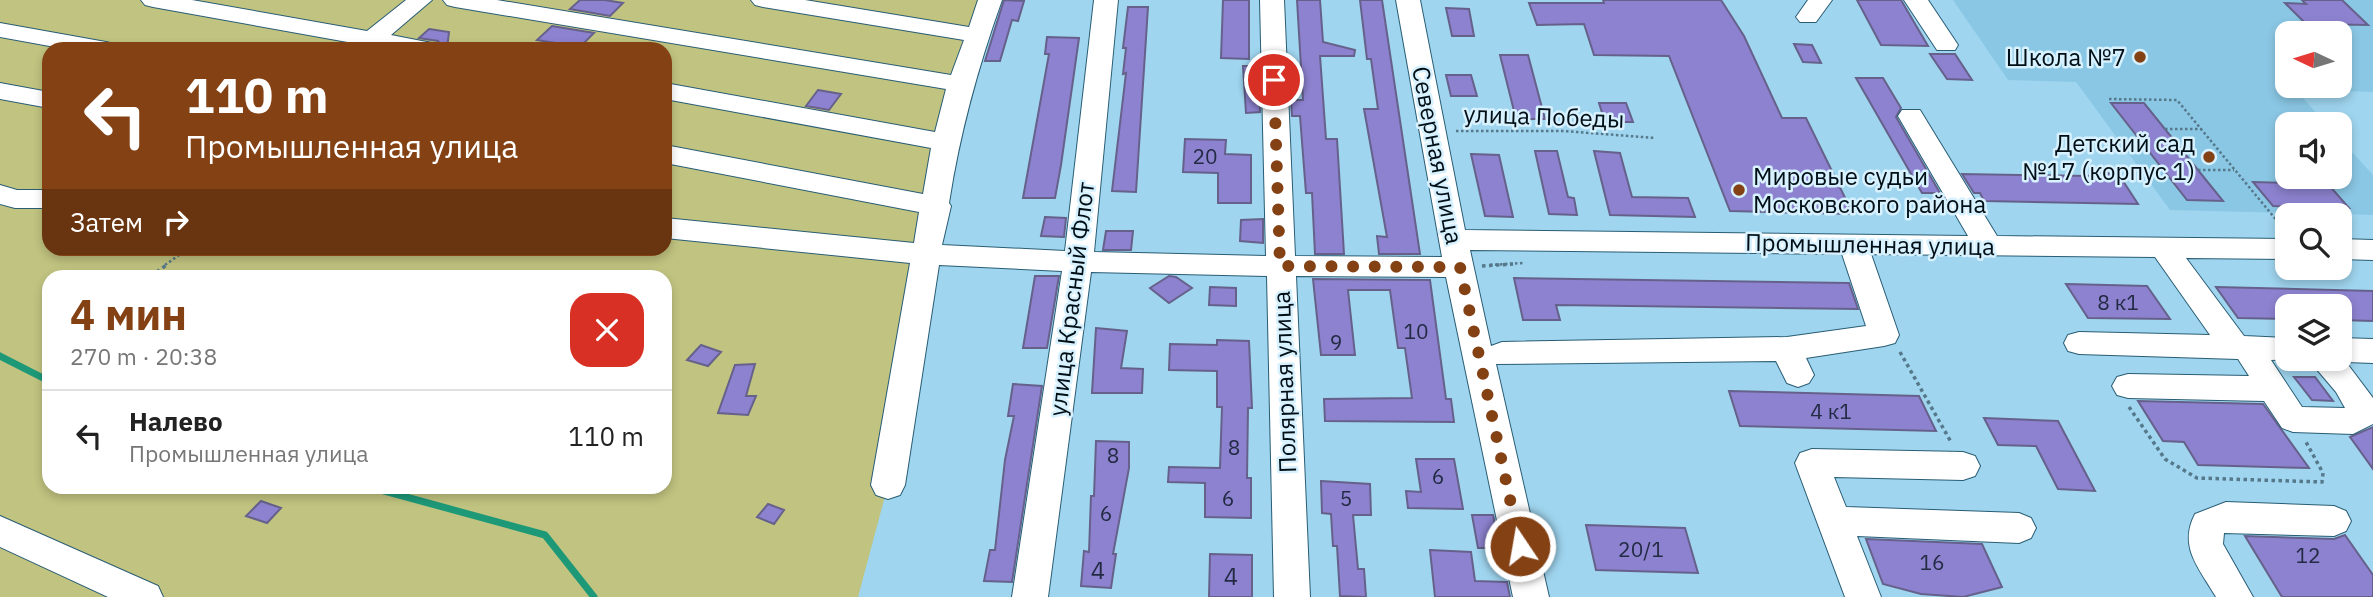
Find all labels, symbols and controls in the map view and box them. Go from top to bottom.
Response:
north arrow [2275,21,2352,98]
map controls [2275,21,2352,371]
place label: Школа №7 [2006,41,2126,73]
marker: Школа №7 [2132,49,2148,65]
pin [1244,50,1304,110]
icon: arrive [1255,61,1293,99]
text: 110 m [185,63,329,126]
street label: Северная улица [1405,63,1471,247]
icon: left [70,70,161,161]
street label: улица Победы [1463,97,1625,135]
button: sound [2275,112,2352,189]
text: Промышленная улица [185,125,518,167]
place label: Детский сад №17 (корпус 1) [2022,127,2195,187]
house number: 20 [1192,142,1218,170]
marker: Детский сад №17 (корпус 1) [2201,149,2217,165]
place label: Мировые судьи Московского района [1753,160,1986,220]
street label: улица Красный Флот [1041,180,1101,418]
marker: Мировые судьи Московского района [1731,182,1747,198]
icon: right [157,203,195,241]
button: search [2275,203,2352,280]
text: Затем [70,205,143,239]
street label: Промышленная улица [1745,226,1995,262]
text: 4 мин [70,287,187,342]
house number: 8 к1 [2097,288,2139,316]
street label: Полярная улица [1265,290,1303,474]
button: close [570,293,644,367]
button: layers [2275,294,2352,371]
house number: 10 [1403,317,1429,345]
house number: 9 [1330,328,1342,356]
text: 270 m · 20:38 [70,341,217,371]
house number: 4 к1 [1810,397,1852,425]
text: Налево [129,404,223,438]
icon: left [70,417,108,455]
text: 110 m [568,419,644,453]
house number: 8 [1228,433,1240,461]
text: Промышленная улица [129,438,369,468]
house number: 8 [1107,441,1119,469]
house number: 6 [1432,462,1444,490]
house number: 6 [1222,484,1234,512]
house number: 5 [1340,484,1352,512]
house number: 6 [1100,499,1112,527]
position arrow [1483,509,1557,583]
house number: 20/1 [1618,535,1664,563]
house number: 12 [2295,541,2321,569]
house number: 16 [1919,548,1945,576]
house number: 4 [1091,554,1105,586]
house number: 4 [1224,560,1238,592]

